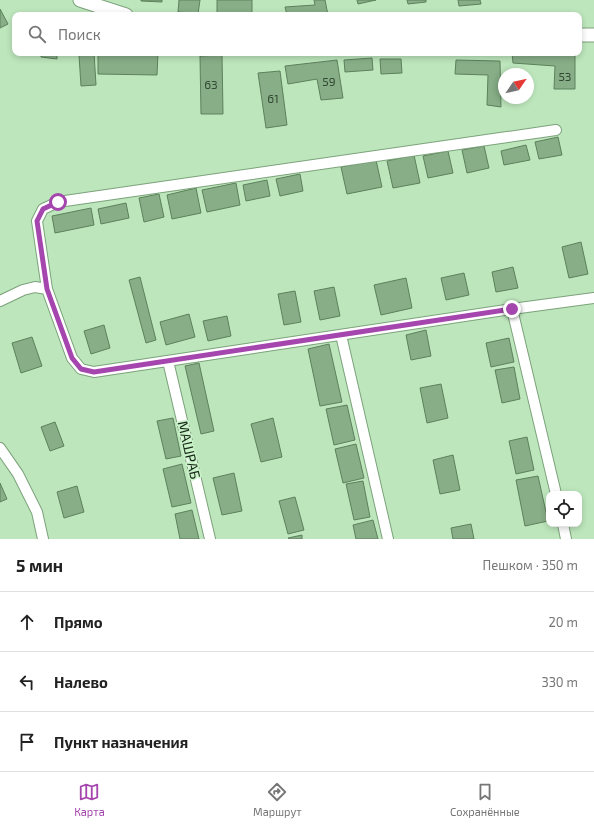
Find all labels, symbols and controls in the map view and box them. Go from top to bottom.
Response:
search box [12,12,582,56]
icon: search [26,23,48,45]
text: Поиск [58,25,101,43]
north arrow [498,68,534,104]
house number: 53 [558,69,572,83]
house number: 59 [322,74,336,88]
house number: 63 [204,77,218,91]
house number: 61 [267,91,279,105]
route start [49,193,67,211]
route end [503,300,521,318]
street label: МАШРАБ [175,419,204,481]
map controls [546,491,582,527]
button: locate [546,491,582,527]
text: 5 мин [16,555,63,575]
text: Пешком · 350 m [483,557,578,573]
icon: ahead [16,611,38,633]
text: Прямо [54,613,103,631]
text: 20 m [549,614,578,630]
icon: left [16,671,38,693]
text: Налево [54,673,108,691]
text: 330 m [541,674,578,690]
icon: arrive [16,731,38,753]
text: Пункт назначения [54,733,188,751]
tab: Карта [74,781,105,818]
tab: Маршрут [253,781,302,818]
tab: Сохранённые [450,781,520,818]

